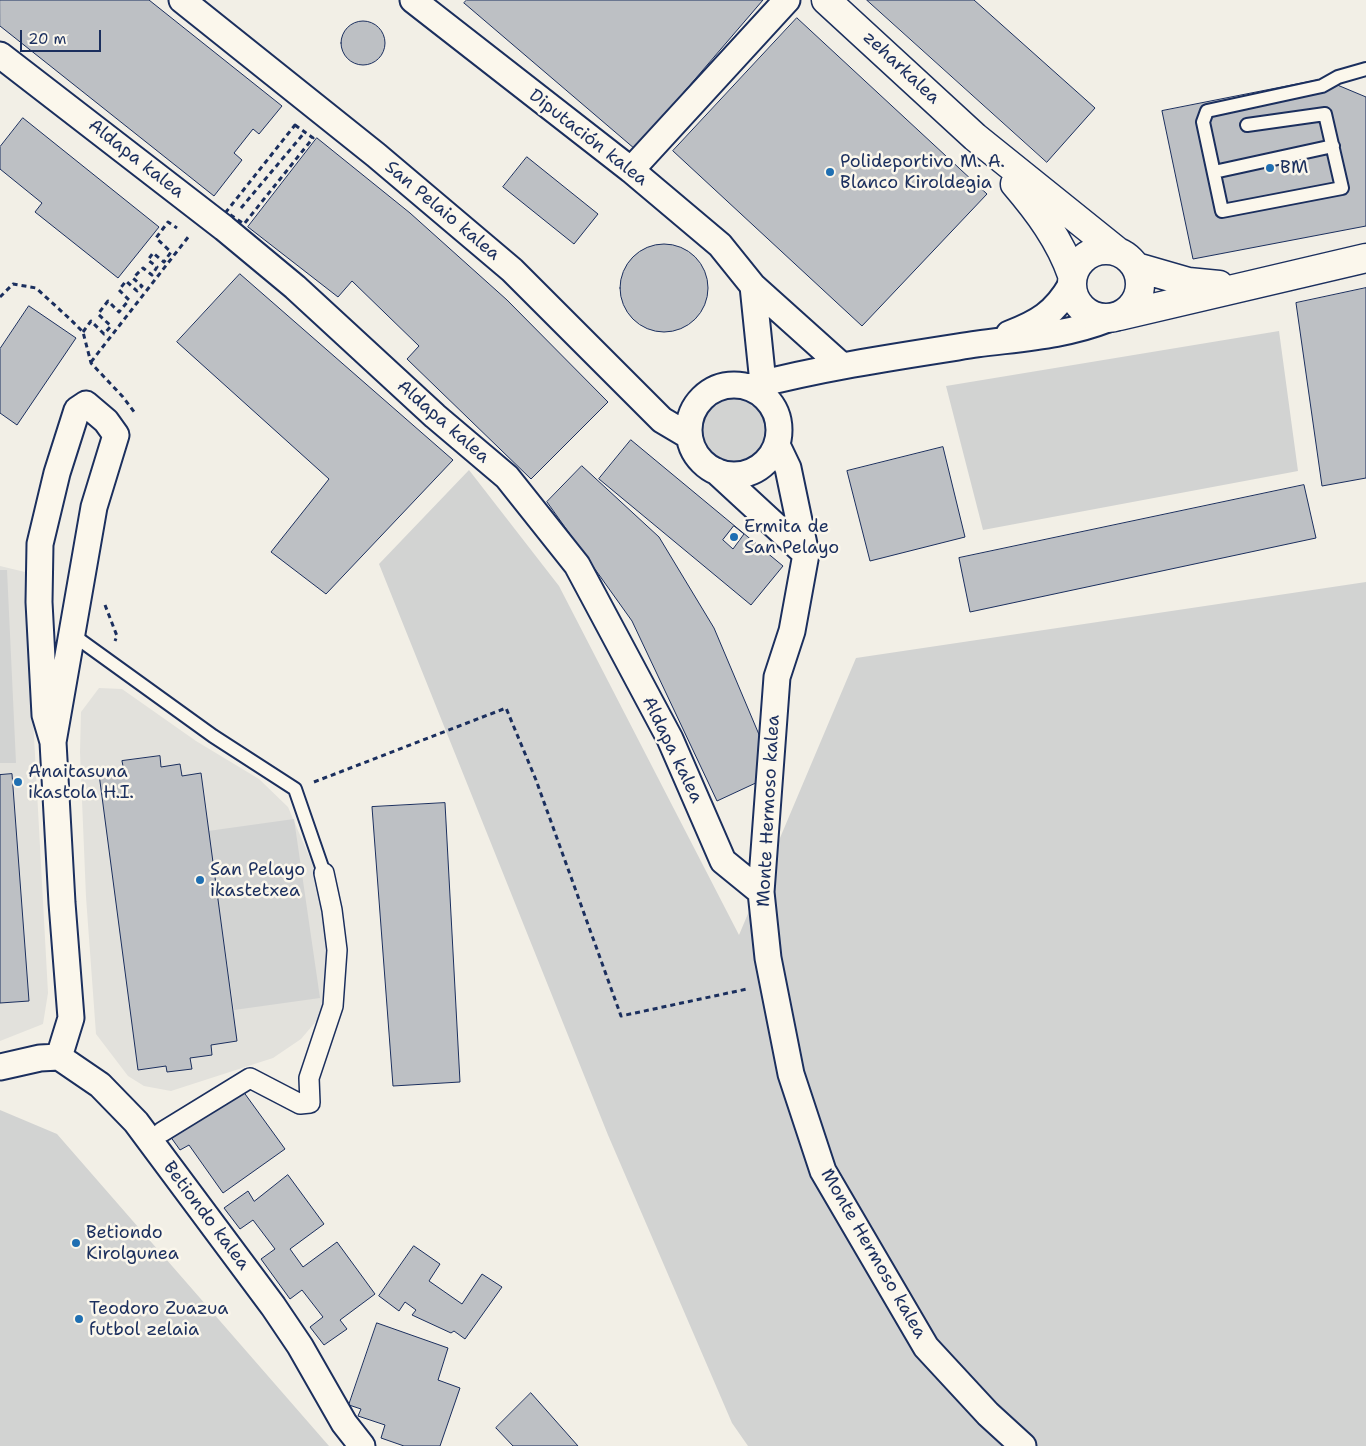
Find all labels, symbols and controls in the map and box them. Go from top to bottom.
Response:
scale bar [22,20,104,52]
street label: zeharkalea [858,27,944,109]
text: 20 m [28,29,67,49]
street label: Diputación kalea [524,85,652,191]
street label: Aldapa kalea [84,115,188,203]
place label: Polideportivo M. A. Blanco Kiroldegia [840,151,1005,193]
street label: San Pelaio kalea [380,157,504,265]
place label: BM [1280,157,1308,179]
marker: BM [1264,162,1276,174]
marker: Polideportivo M. A. Blanco Kiroldegia [824,166,836,178]
street label: Aldapa kalea [392,376,494,468]
place label: Ermita de San Pelayo [744,516,839,558]
marker: Ermita de San Pelayo [728,531,740,543]
street label: Aldapa kalea [637,693,707,807]
street label: Monte Hermoso kalea [753,714,785,908]
place label: Anaitasuna ikastola H.I. [28,761,134,804]
marker: Anaitasuna ikastola H.I. [12,776,24,788]
place label: San Pelayo ikastetxea [210,859,305,902]
marker: San Pelayo ikastetxea [194,874,206,886]
street label: Betiondo kalea [158,1158,254,1274]
street label: Monte Hermoso kalea [816,1165,930,1343]
place label: Betiondo Kirolgunea [86,1222,179,1264]
marker: Betiondo Kirolgunea [70,1237,82,1249]
place label: Teodoro Zuazua futbol zelaia [89,1298,229,1340]
marker: Teodoro Zuazua futbol zelaia [73,1313,85,1325]

